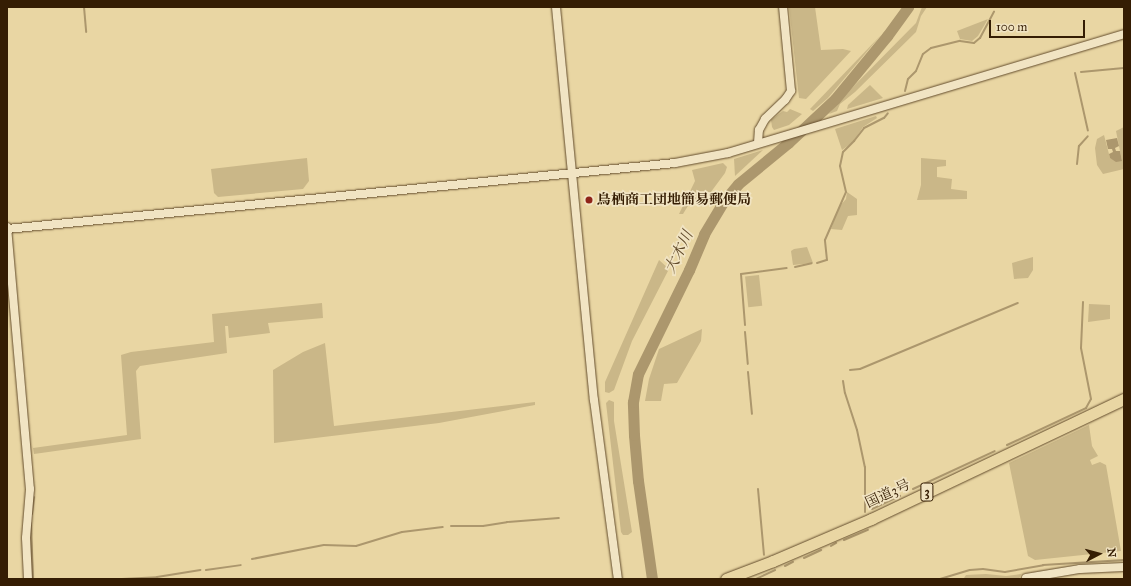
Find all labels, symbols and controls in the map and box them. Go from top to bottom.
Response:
scale bar [991,12,1087,38]
text: 100 m [996,20,1027,34]
place label: 鳥栖商工団地簡易郵便局 [597,192,751,208]
marker: 鳥栖商工団地簡易郵便局 [584,195,594,205]
water label: 大木川 [661,228,697,276]
street label: 国道3号 [863,476,913,512]
road number: 3 [920,481,934,503]
north arrow [1079,534,1119,574]
text: N [1104,547,1118,558]

